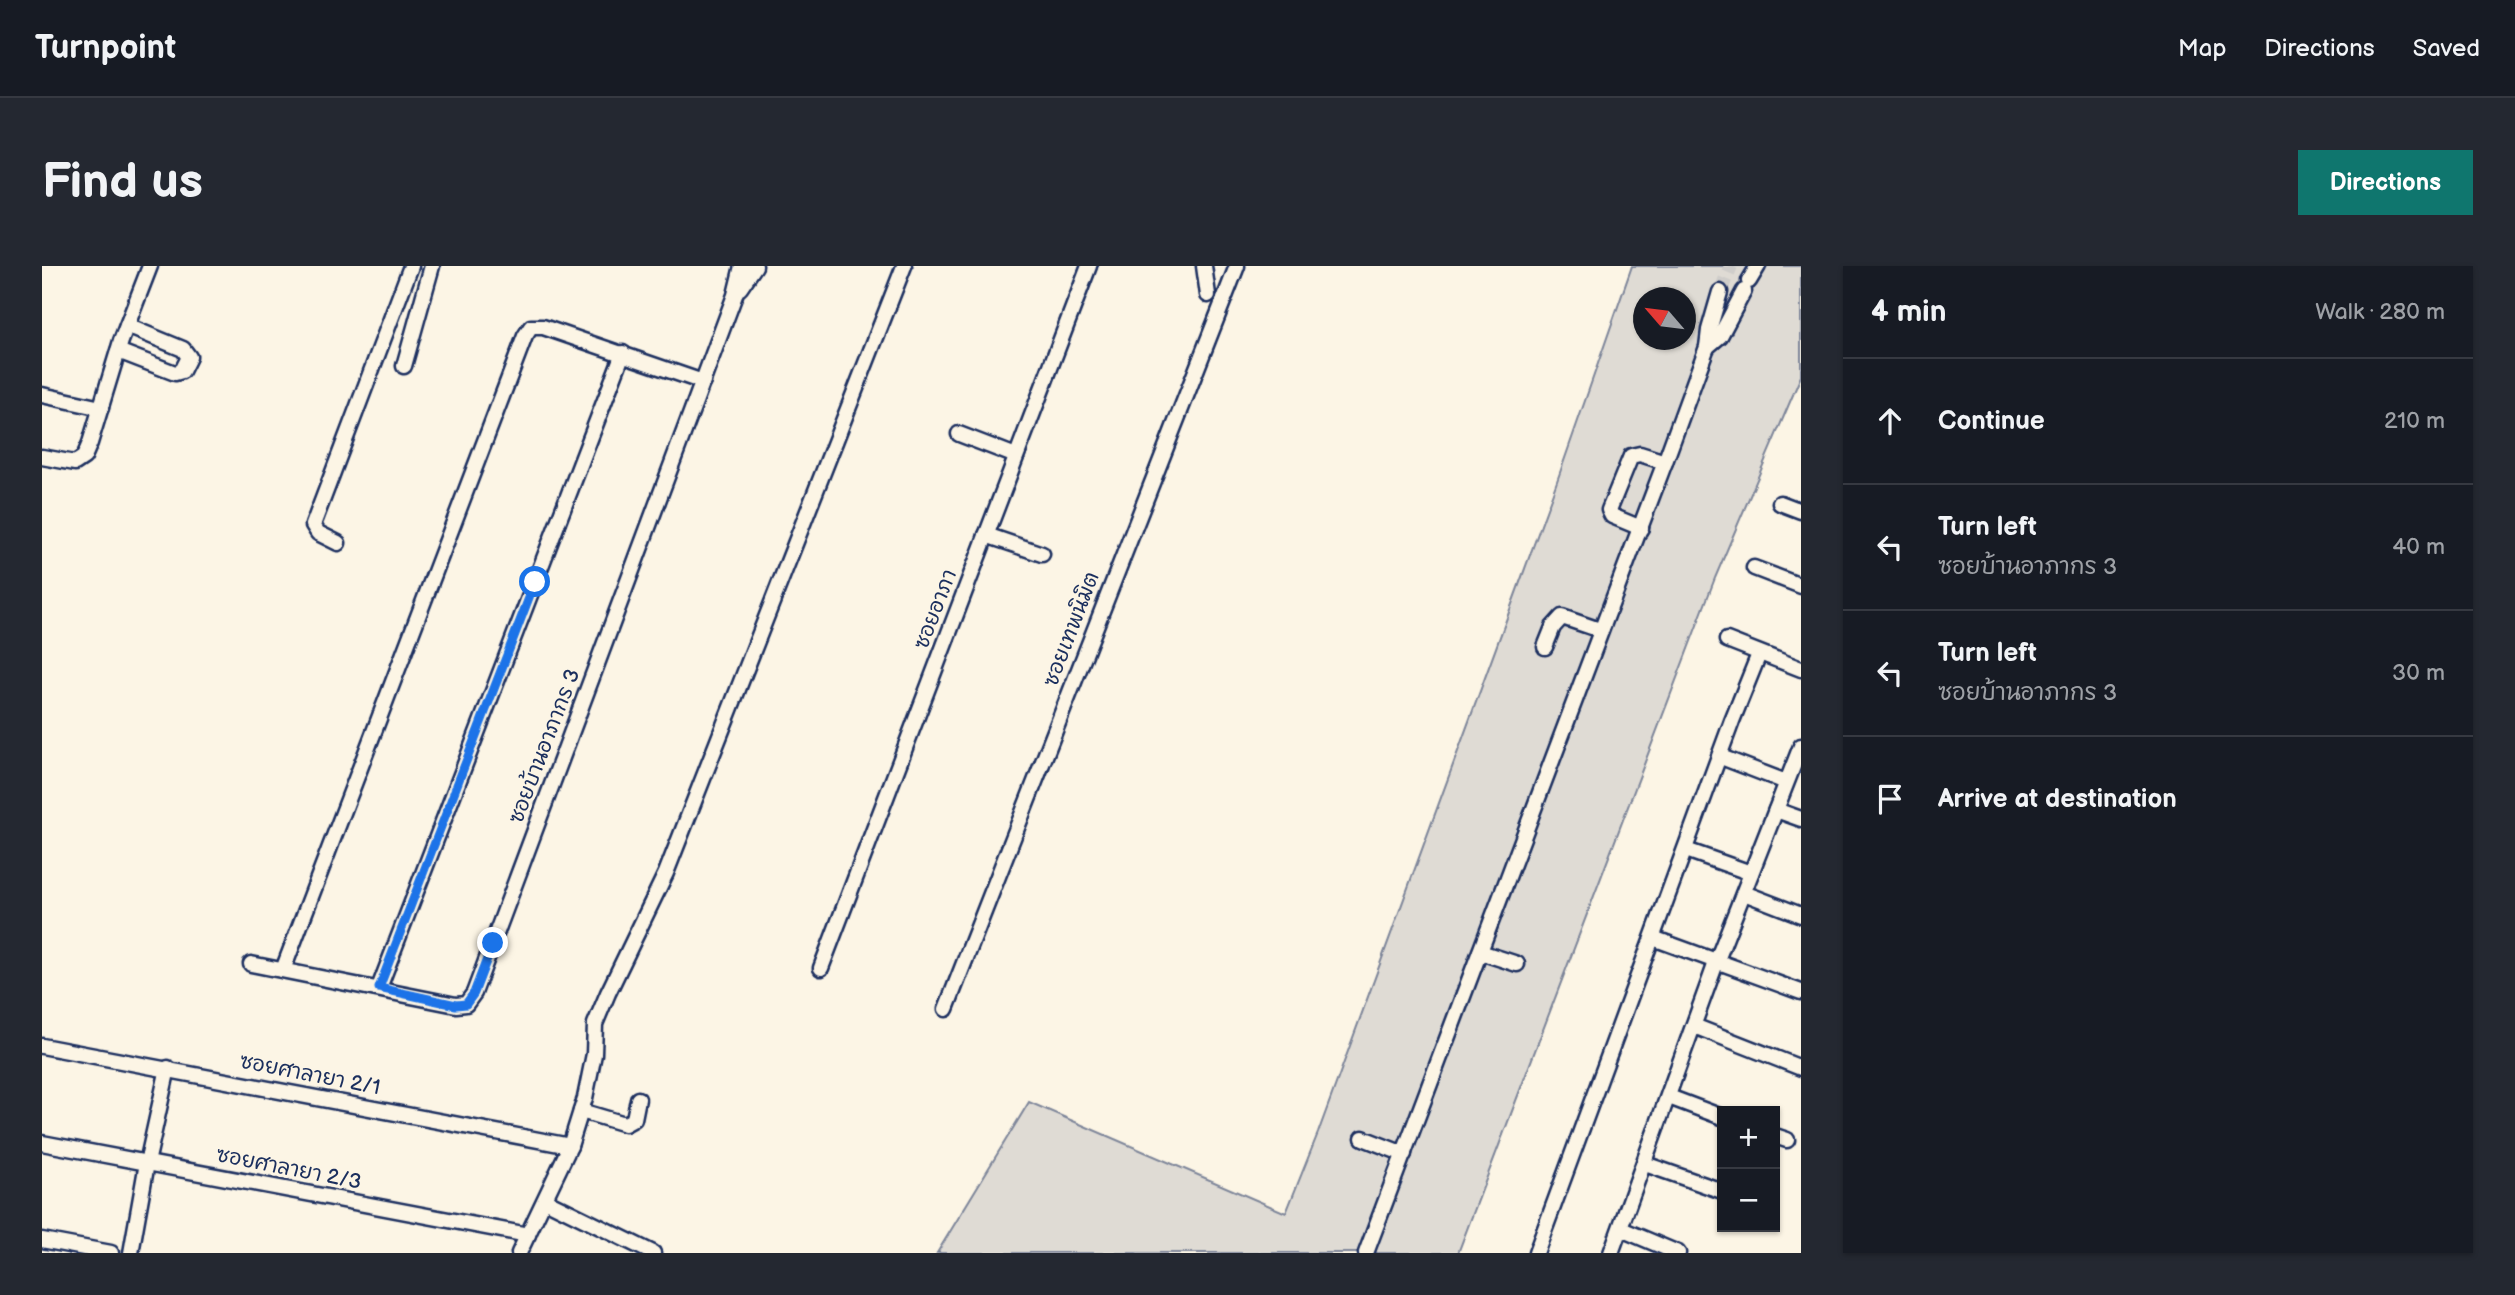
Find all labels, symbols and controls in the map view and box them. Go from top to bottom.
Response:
text: Turnpoint [35,28,176,68]
text: Map [2178,34,2226,63]
text: Directions [2264,34,2375,63]
text: Saved [2413,34,2480,63]
button: Directions [2298,150,2473,215]
text: Find us [42,153,203,212]
north arrow [1633,287,1696,350]
text: 4 min [1871,294,1946,330]
text: Walk · 280 m [2315,298,2445,326]
icon: ahead [1871,402,1909,440]
text: Continue [1938,406,2045,437]
text: 210 m [2384,407,2445,435]
text: Turn left [1938,512,2037,543]
icon: left [1871,528,1909,566]
text: 40 m [2392,533,2445,561]
text: ซอยบ้านอาภากร 3 [1938,553,2117,581]
route start [519,566,550,597]
street label: ซอยอาภา [909,566,962,653]
street label: ซอยเทพนิมิต [1038,568,1105,690]
text: Turn left [1938,638,2037,669]
icon: left [1871,654,1909,692]
text: 30 m [2392,659,2445,687]
street label: ซอยบ้านอาภากร 3 [503,665,585,827]
text: ซอยบ้านอาภากร 3 [1938,679,2117,707]
icon: arrive [1871,780,1909,818]
text: Arrive at destination [1938,784,2177,815]
route end [477,927,508,958]
street label: ซอยศาลายา 2/1 [238,1049,382,1100]
map controls [1717,1106,1780,1232]
button: + [1717,1106,1780,1169]
street label: ซอยศาลายา 2/3 [214,1142,364,1195]
button: − [1717,1169,1780,1232]

